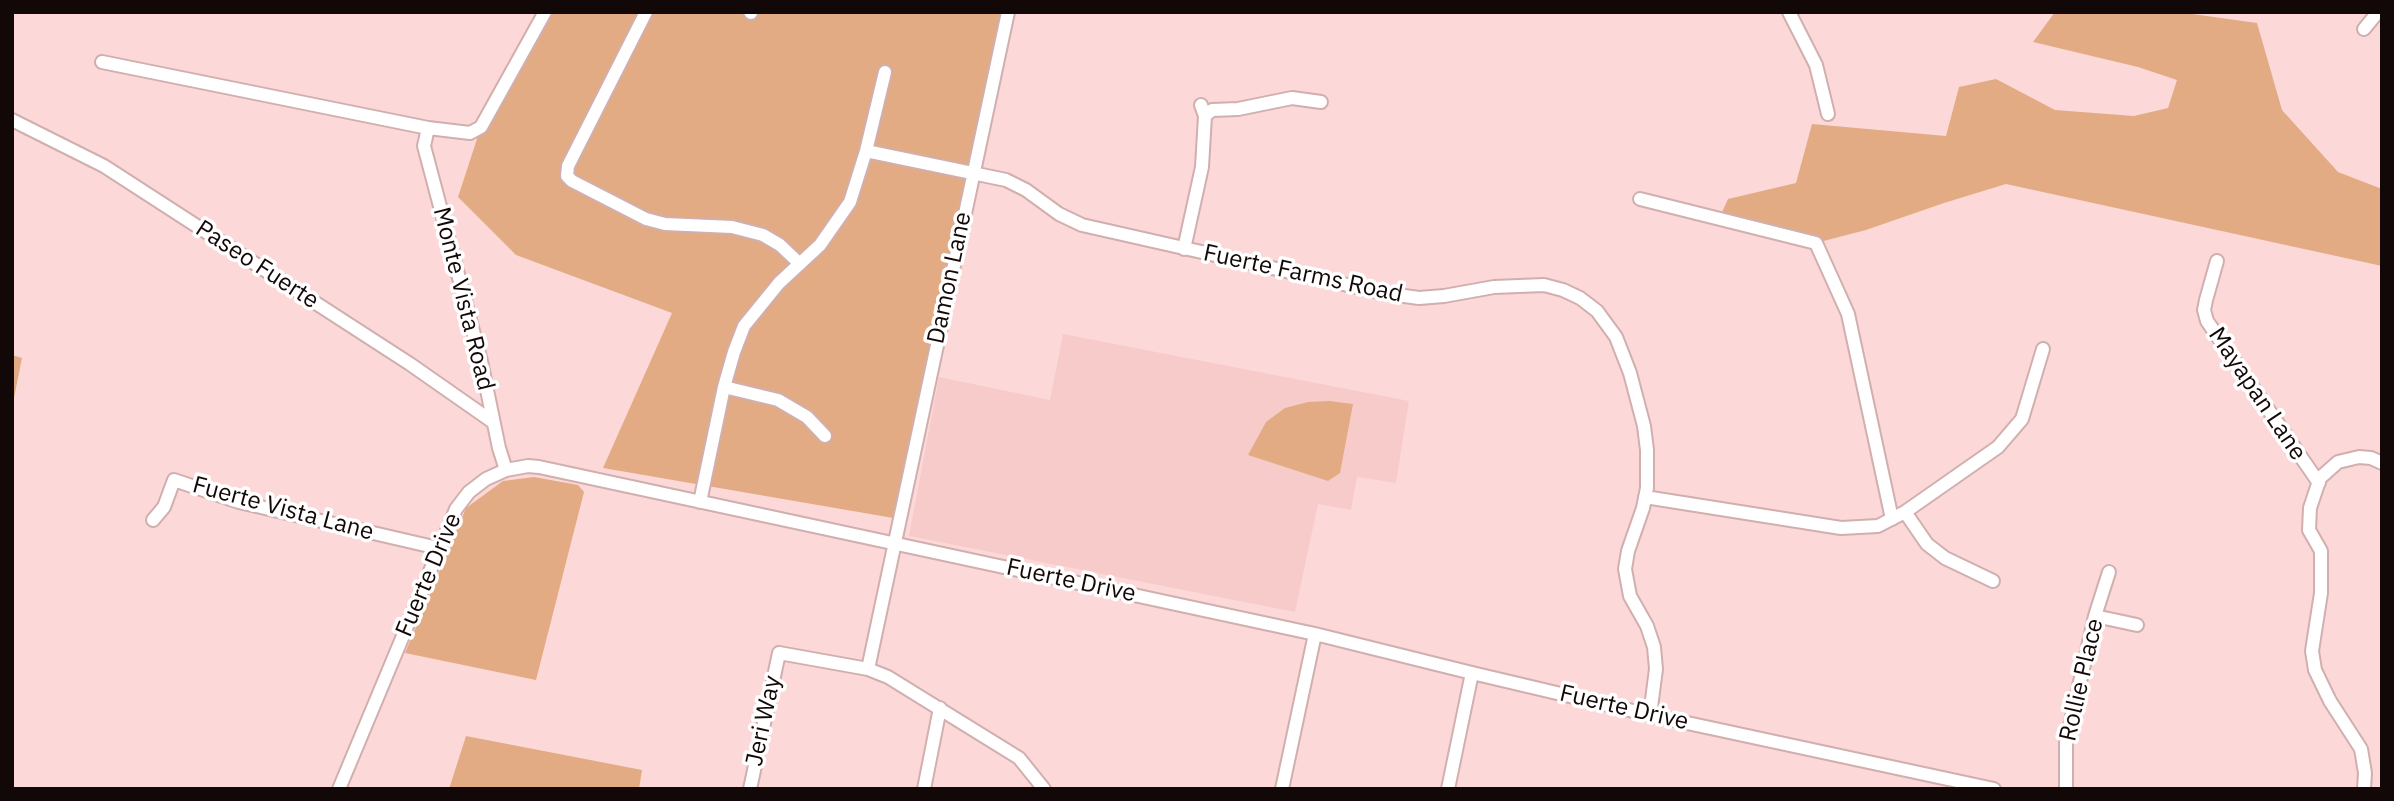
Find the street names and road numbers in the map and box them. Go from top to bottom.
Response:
street label: Monte Vista Road [426,204,500,394]
street label: Damon Lane [922,209,978,347]
street label: Paseo Fuerte [190,214,324,316]
street label: Fuerte Farms Road [1201,239,1405,309]
street label: Mayapan Lane [2202,322,2312,466]
street label: Fuerte Vista Lane [189,471,377,547]
street label: Fuerte Drive [390,509,468,641]
street label: Fuerte Drive [1004,553,1138,609]
street label: Rollie Place [2054,616,2110,744]
street label: Jeri Way [740,673,788,769]
street label: Fuerte Drive [1557,679,1691,737]

